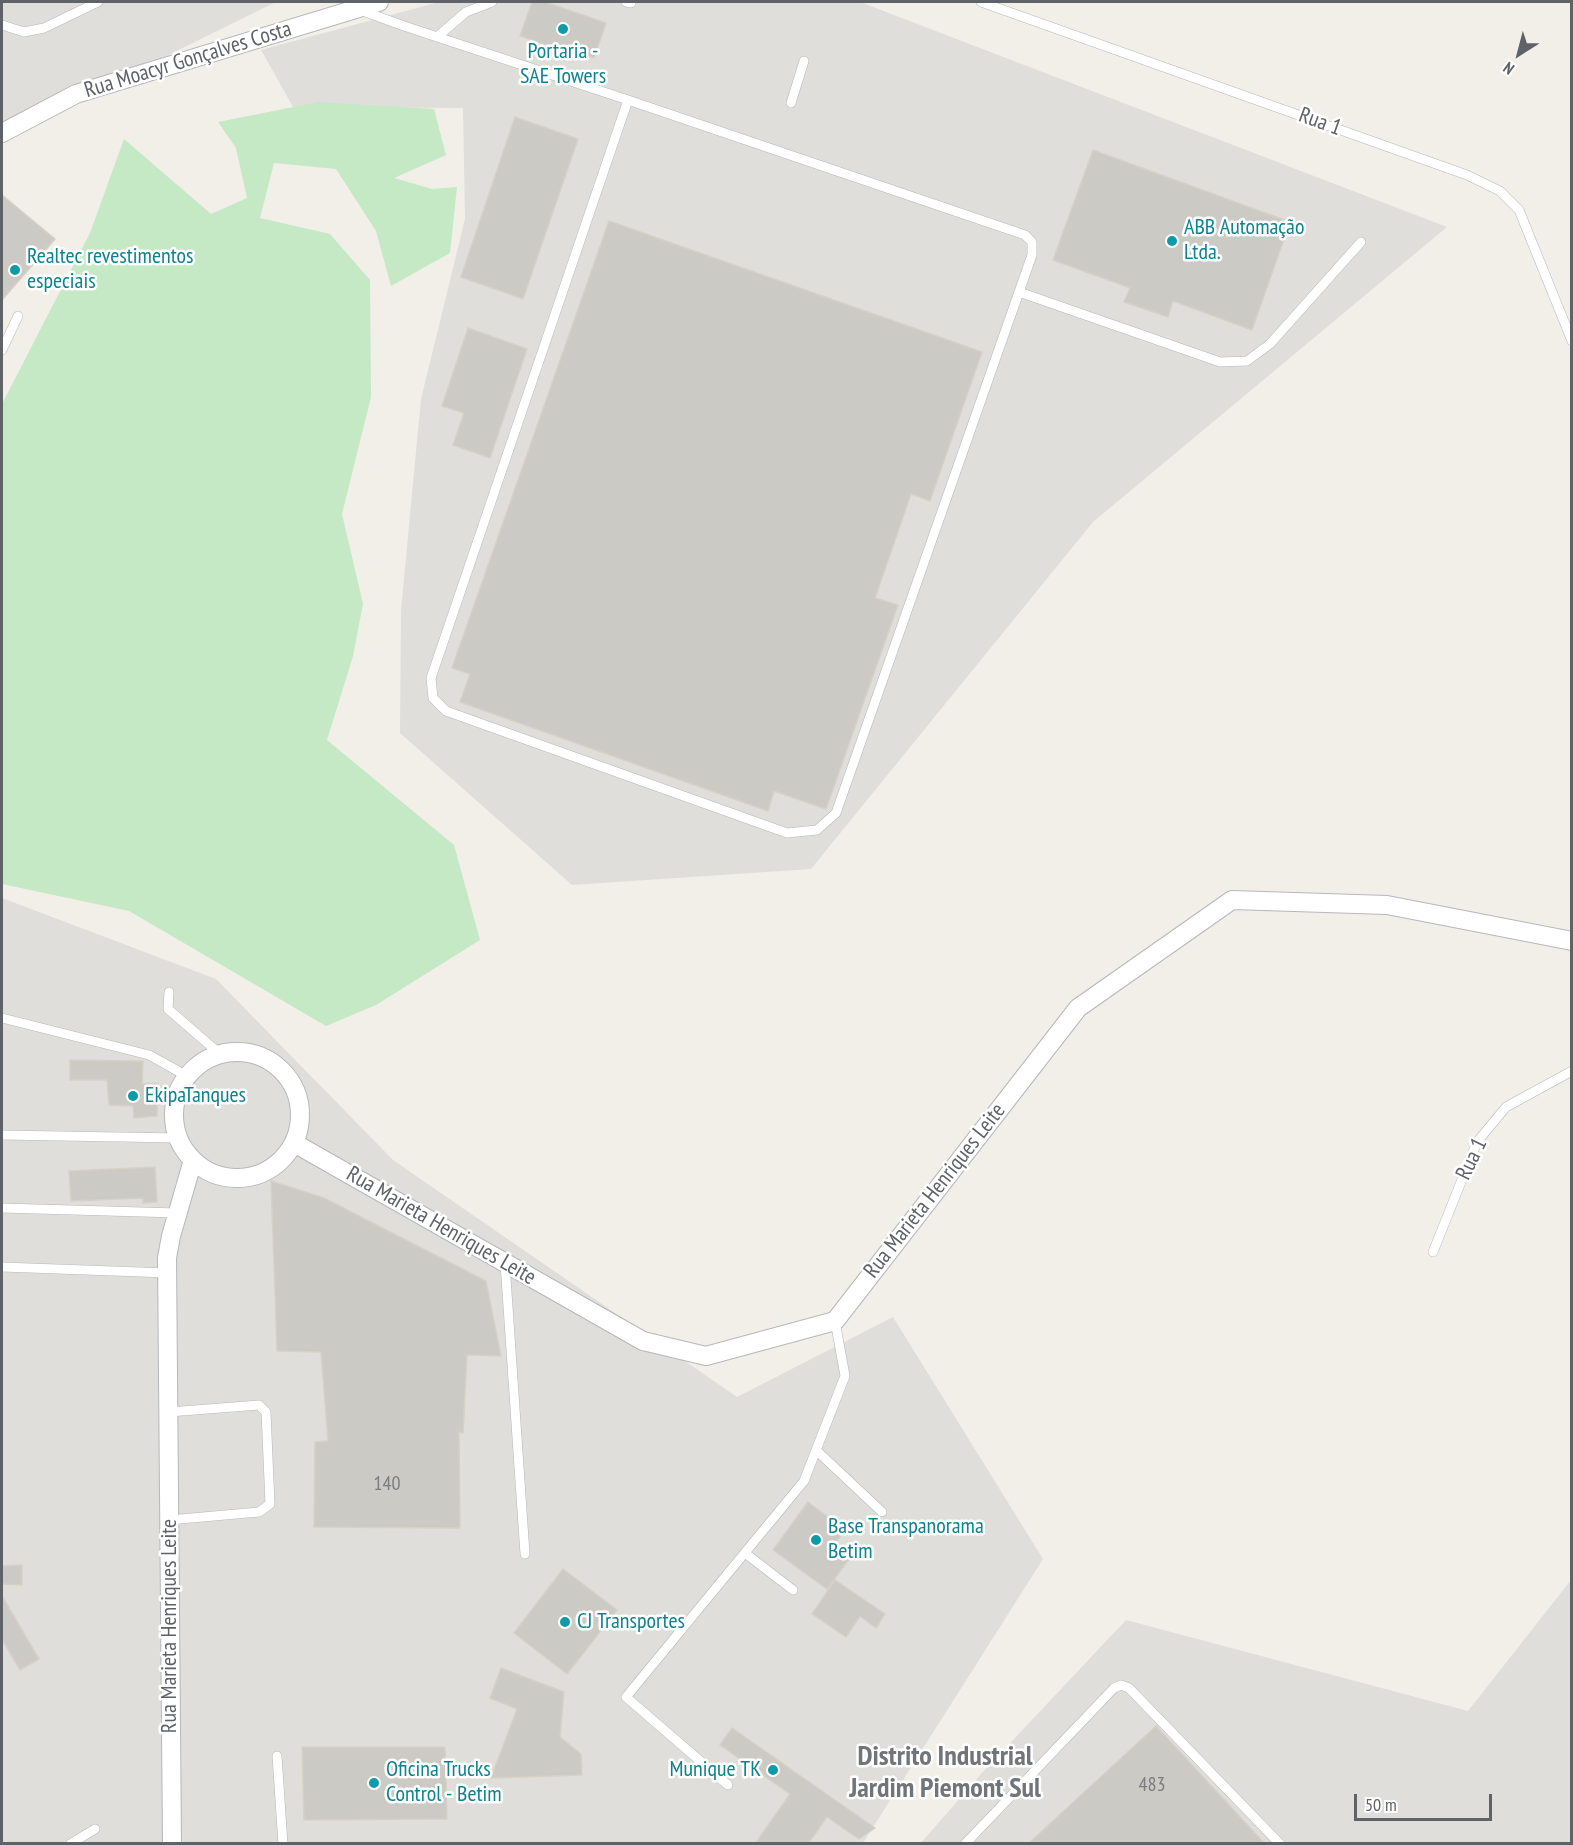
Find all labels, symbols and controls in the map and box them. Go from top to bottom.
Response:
street label: Rua Moacyr Gonçalves Costa [81,16,295,104]
marker: Portaria - SAE Towers [556,22,570,36]
north arrow [1489,24,1549,84]
place label: Portaria - SAE Towers [520,39,606,90]
text: N [1499,58,1518,79]
street label: Rua 1 [1295,102,1345,142]
place label: ABB Automação Ltda. [1184,215,1304,266]
marker: ABB Automação Ltda. [1165,234,1179,248]
place label: Realtec revestimentos especiais [27,244,193,296]
marker: Realtec revestimentos especiais [8,263,22,277]
place label: EkipaTanques [145,1083,246,1109]
marker: EkipaTanques [126,1089,140,1103]
street label: Rua Marieta Henriques Leite [859,1098,1011,1284]
street label: Rua 1 [1451,1134,1493,1184]
street label: Rua Marieta Henriques Leite [342,1161,540,1291]
house number: 140 [374,1472,400,1496]
place label: Base Transpanorama Betim [828,1514,984,1566]
street label: Rua Marieta Henriques Leite [157,1519,183,1733]
marker: Base Transpanorama Betim [809,1533,823,1547]
place label: CJ Transportes [577,1609,685,1635]
marker: CJ Transportes [558,1615,572,1629]
district label: Distrito Industrial Jardim Piemont Sul [849,1740,1041,1806]
place label: Oficina Trucks Control - Betim [386,1757,502,1808]
place label: Munique TK [670,1757,761,1783]
marker: Munique TK [766,1763,780,1777]
house number: 483 [1139,1773,1165,1797]
marker: Oficina Trucks Control - Betim [367,1776,381,1790]
scale bar [1357,1782,1495,1820]
text: 50 m [1365,1793,1397,1816]

